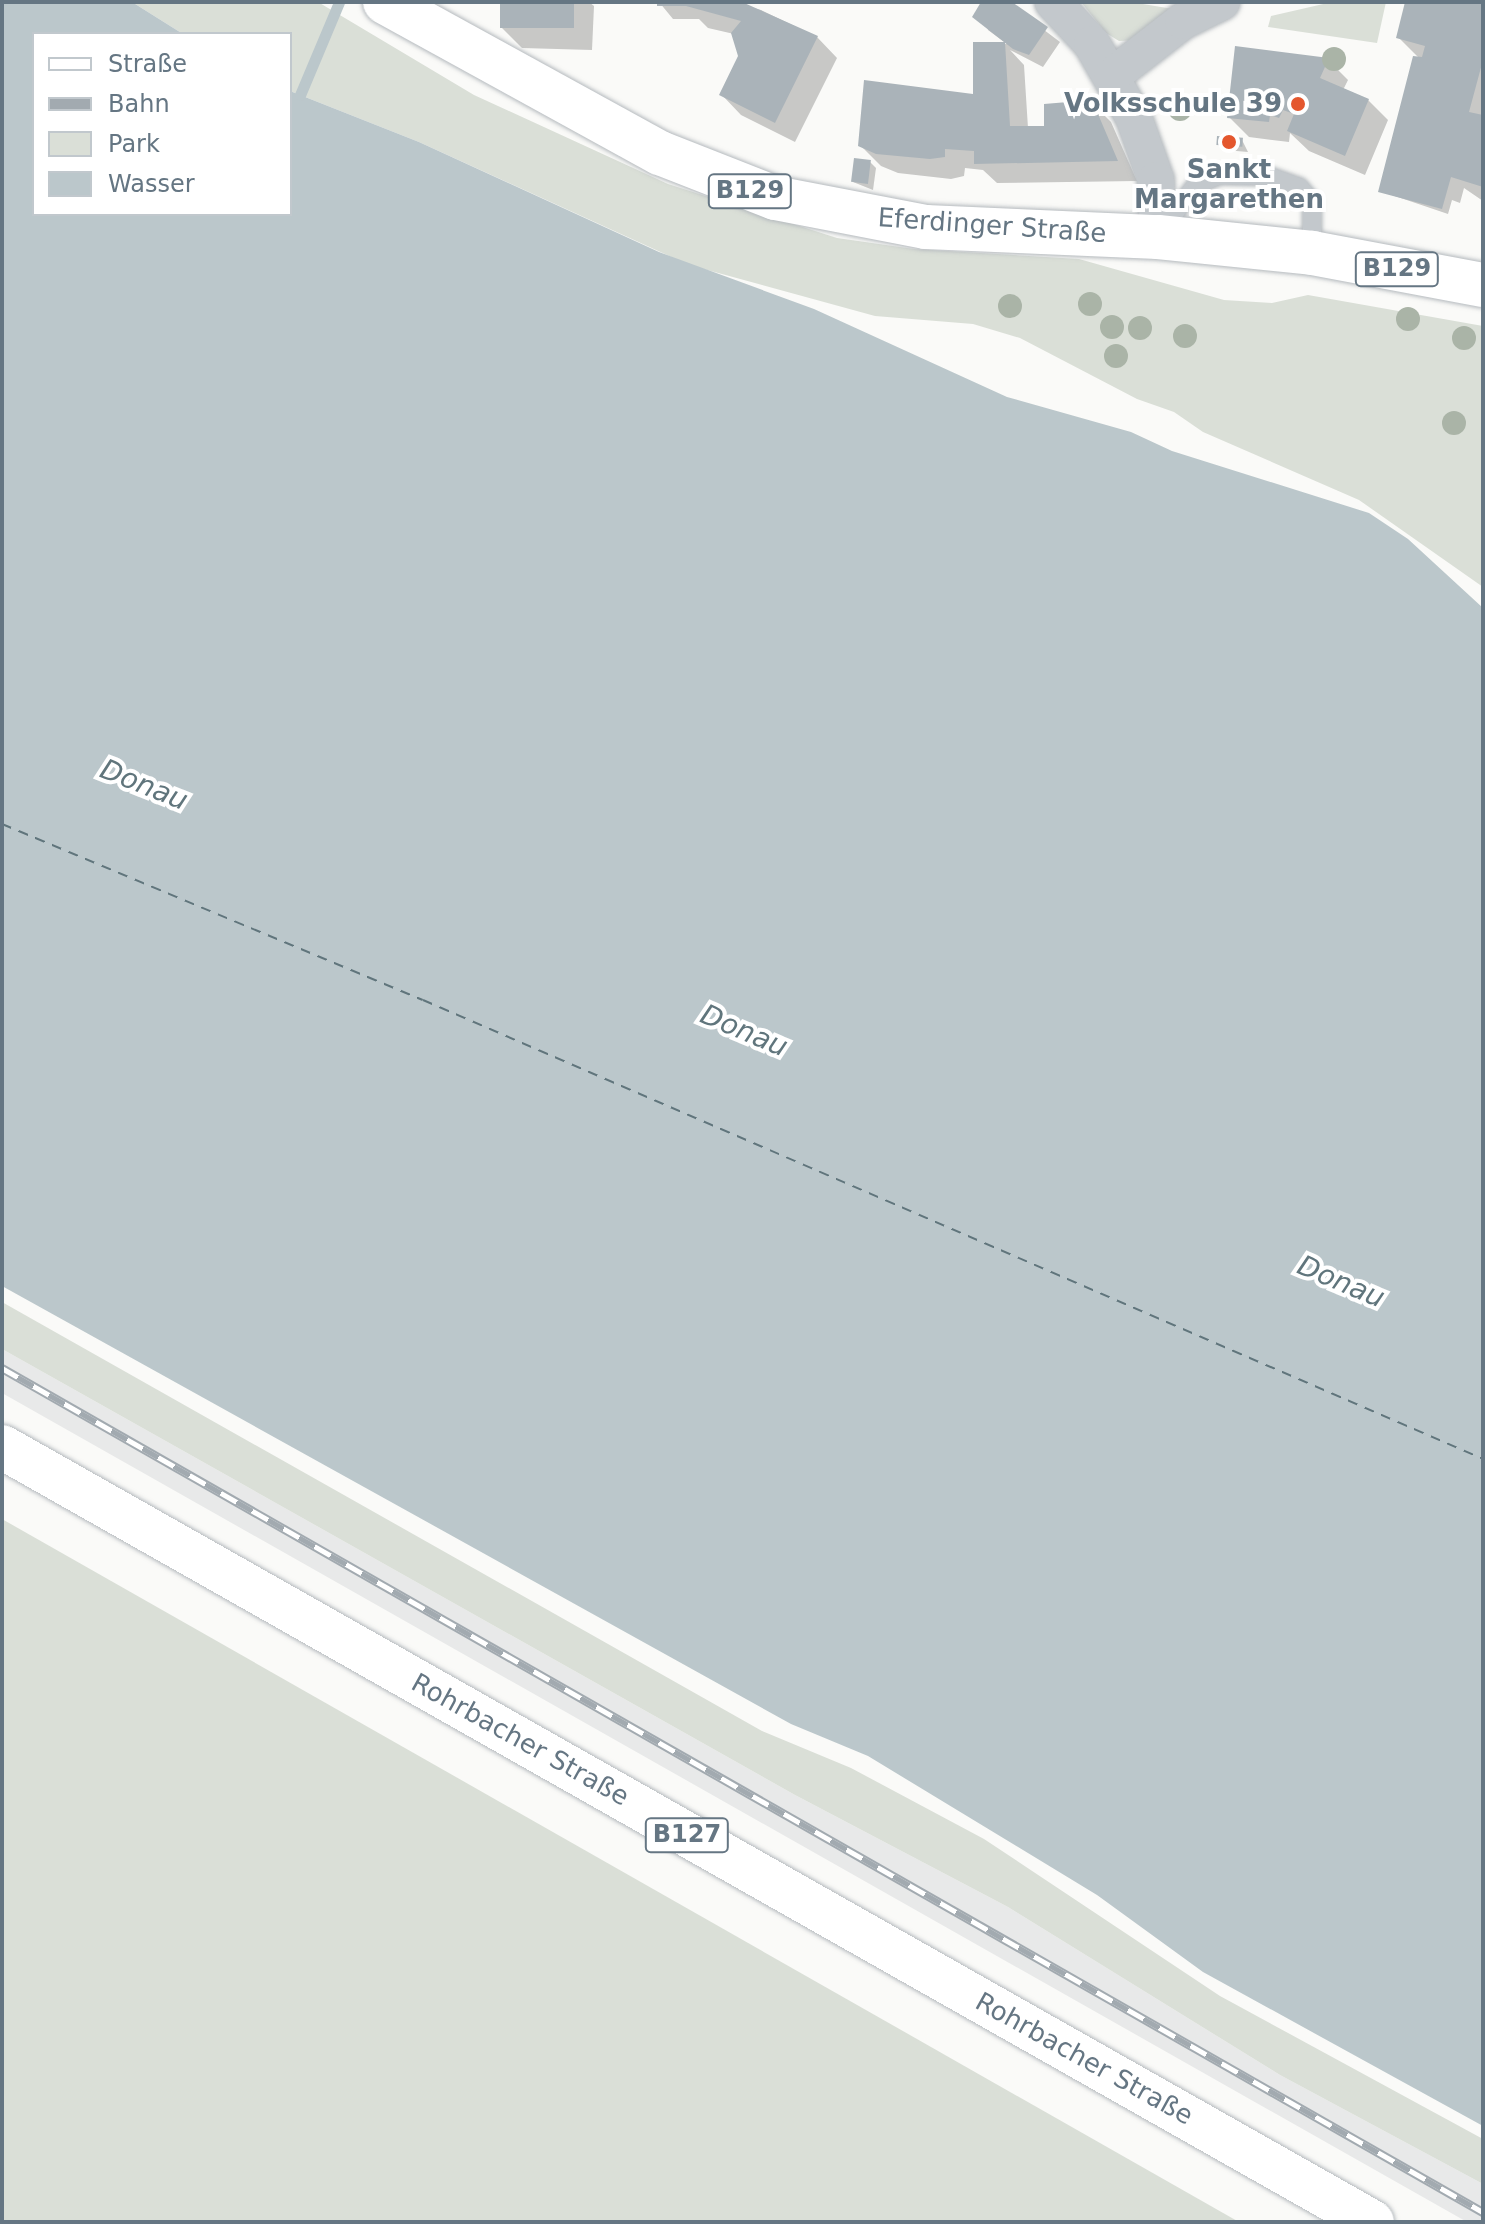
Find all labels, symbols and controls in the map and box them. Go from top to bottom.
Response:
legend [32,32,292,216]
text: Straße [108,50,187,78]
place label: Volksschule 39 [1064,88,1282,120]
text: Bahn [108,90,170,118]
marker: Volksschule 39 [1289,95,1307,113]
text: Park [108,130,160,158]
marker: Sankt Margarethen [1220,133,1238,151]
place label: Sankt Margarethen [1134,154,1324,216]
text: Wasser [108,170,195,198]
road number: B129 [706,171,794,211]
street label: Eferdinger Straße [877,202,1107,250]
road number: B129 [1353,249,1441,289]
water label: Donau [95,752,193,818]
water label: Donau [695,998,793,1064]
water label: Donau [1292,1249,1390,1315]
street label: Rohrbacher Straße [406,1667,634,1813]
road number: B127 [643,1815,731,1855]
street label: Rohrbacher Straße [970,1986,1198,2132]

